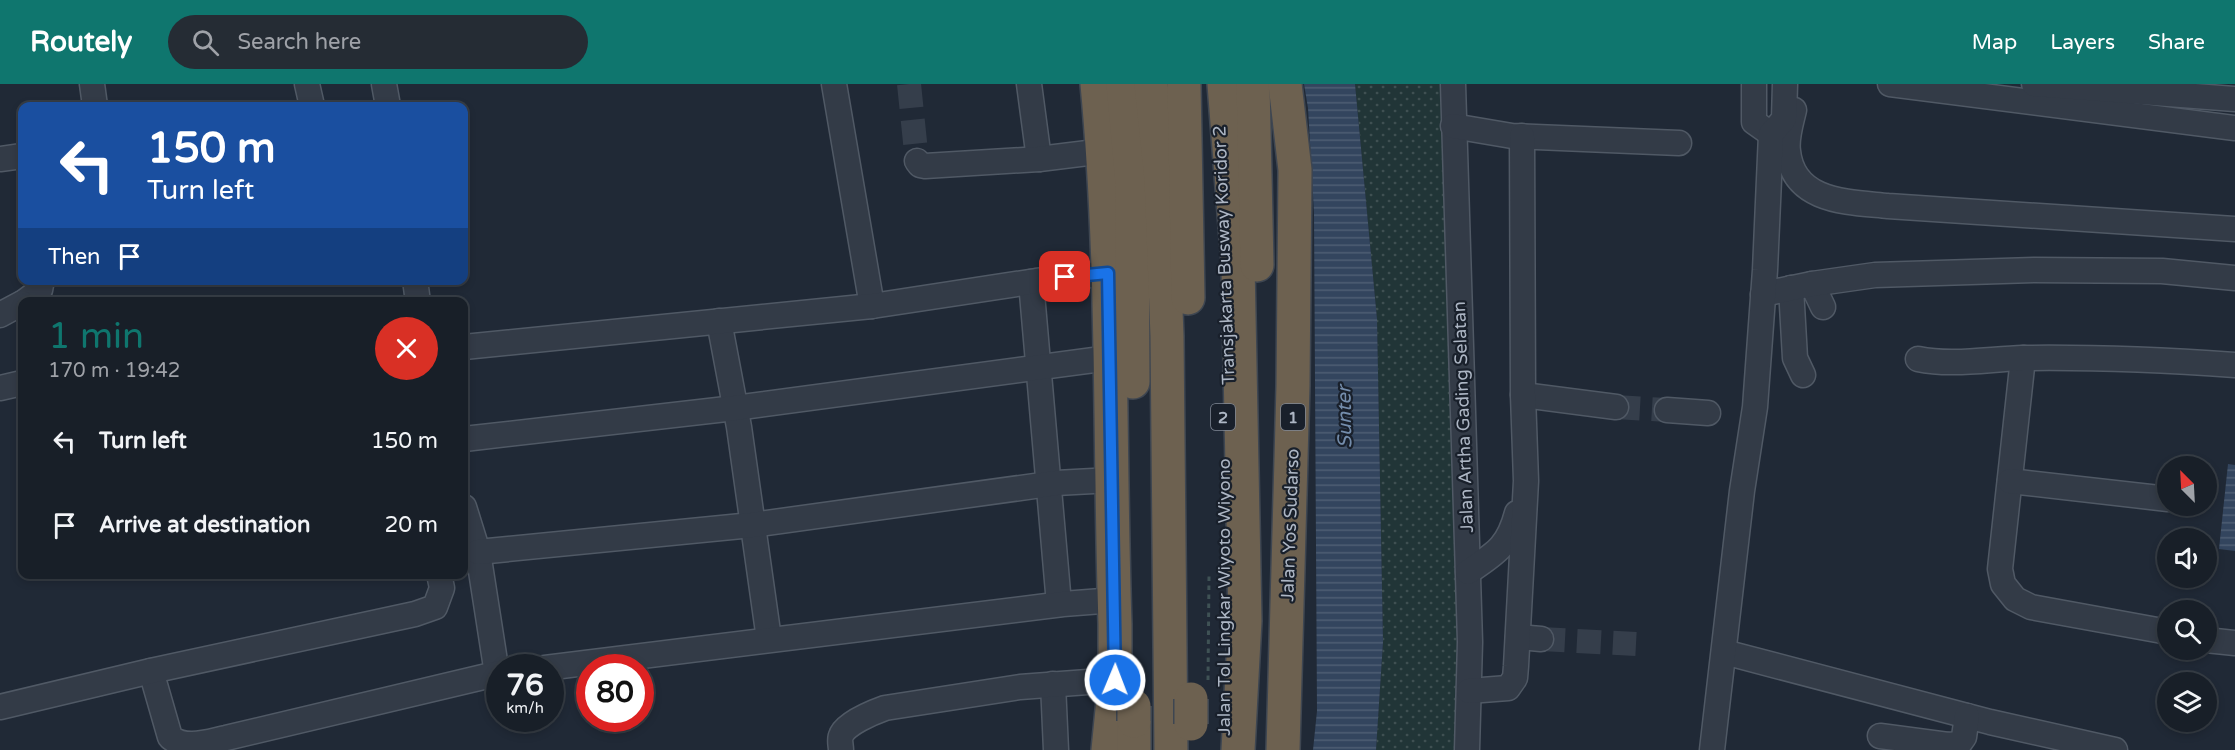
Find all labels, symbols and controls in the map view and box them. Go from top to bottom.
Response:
search box [168,15,588,69]
text: Routely [30,25,132,59]
icon: search [189,26,222,59]
text: Search here [237,29,361,55]
text: Map [1972,30,2017,55]
text: Layers [2050,30,2115,55]
text: Share [2148,30,2205,55]
text: 150 m [147,123,276,174]
street label: Transjakarta Busway Koridor 2 [1208,125,1240,385]
icon: left [48,126,126,204]
text: Turn left [147,174,254,207]
icon: arrive [113,240,146,273]
text: Then [48,244,101,270]
pin [1039,251,1090,302]
icon: arrive [1048,260,1081,293]
street label: Jalan Artha Gading Selatan [1448,301,1478,533]
text: 1 min [48,315,144,358]
button: close [375,317,438,380]
text: 170 m · 19:42 [48,359,180,383]
water label: Sunter [1332,383,1358,449]
road number: 2 [1211,404,1235,430]
road number: 1 [1281,404,1305,430]
icon: left [48,425,81,458]
text: Turn left [99,428,187,454]
text: 150 m [371,428,438,454]
street label: Jalan Yos Sudarso [1276,448,1304,602]
north arrow [2157,456,2217,516]
map controls [2157,456,2217,732]
street label: Jalan Tol Lingkar Wiyoto Wiyono [1213,458,1235,736]
icon: arrive [48,509,81,542]
text: Arrive at destination [99,512,310,538]
text: 20 m [384,512,438,538]
button: sound [2157,528,2217,588]
button: search [2157,600,2217,660]
position arrow [1083,648,1147,712]
speed limit sign: 80 [576,654,654,732]
text: 76 [506,667,544,704]
button: layers [2157,672,2217,732]
text: km/h [506,699,544,717]

